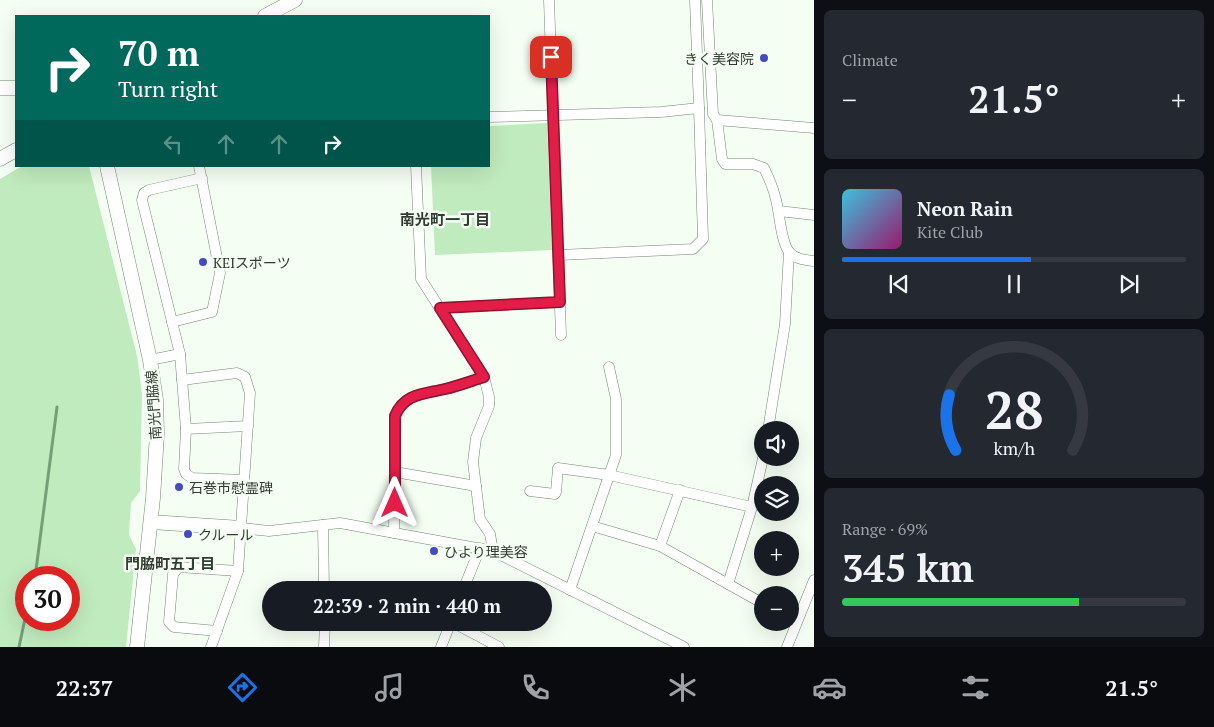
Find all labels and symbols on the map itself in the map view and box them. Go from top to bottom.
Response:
pin [530,36,572,78]
place label: きく美容院 [684,49,754,68]
marker: きく美容院 [758,52,770,64]
district label: 南光町一丁目 [400,209,490,229]
place label: KEIスポーツ [213,253,291,272]
marker: KEIスポーツ [197,256,209,268]
street label: 南光門脇線 [141,369,165,441]
position arrow [368,476,420,528]
place label: 石巻市慰霊碑 [189,478,273,497]
marker: 石巻市慰霊碑 [173,481,185,493]
place label: クルール [198,525,254,544]
marker: クルール [182,528,194,540]
place label: ひより理美容 [444,542,528,561]
marker: ひより理美容 [428,545,440,557]
district label: 門脇町五丁目 [125,553,215,573]
speed limit sign: 30 [15,566,80,631]

